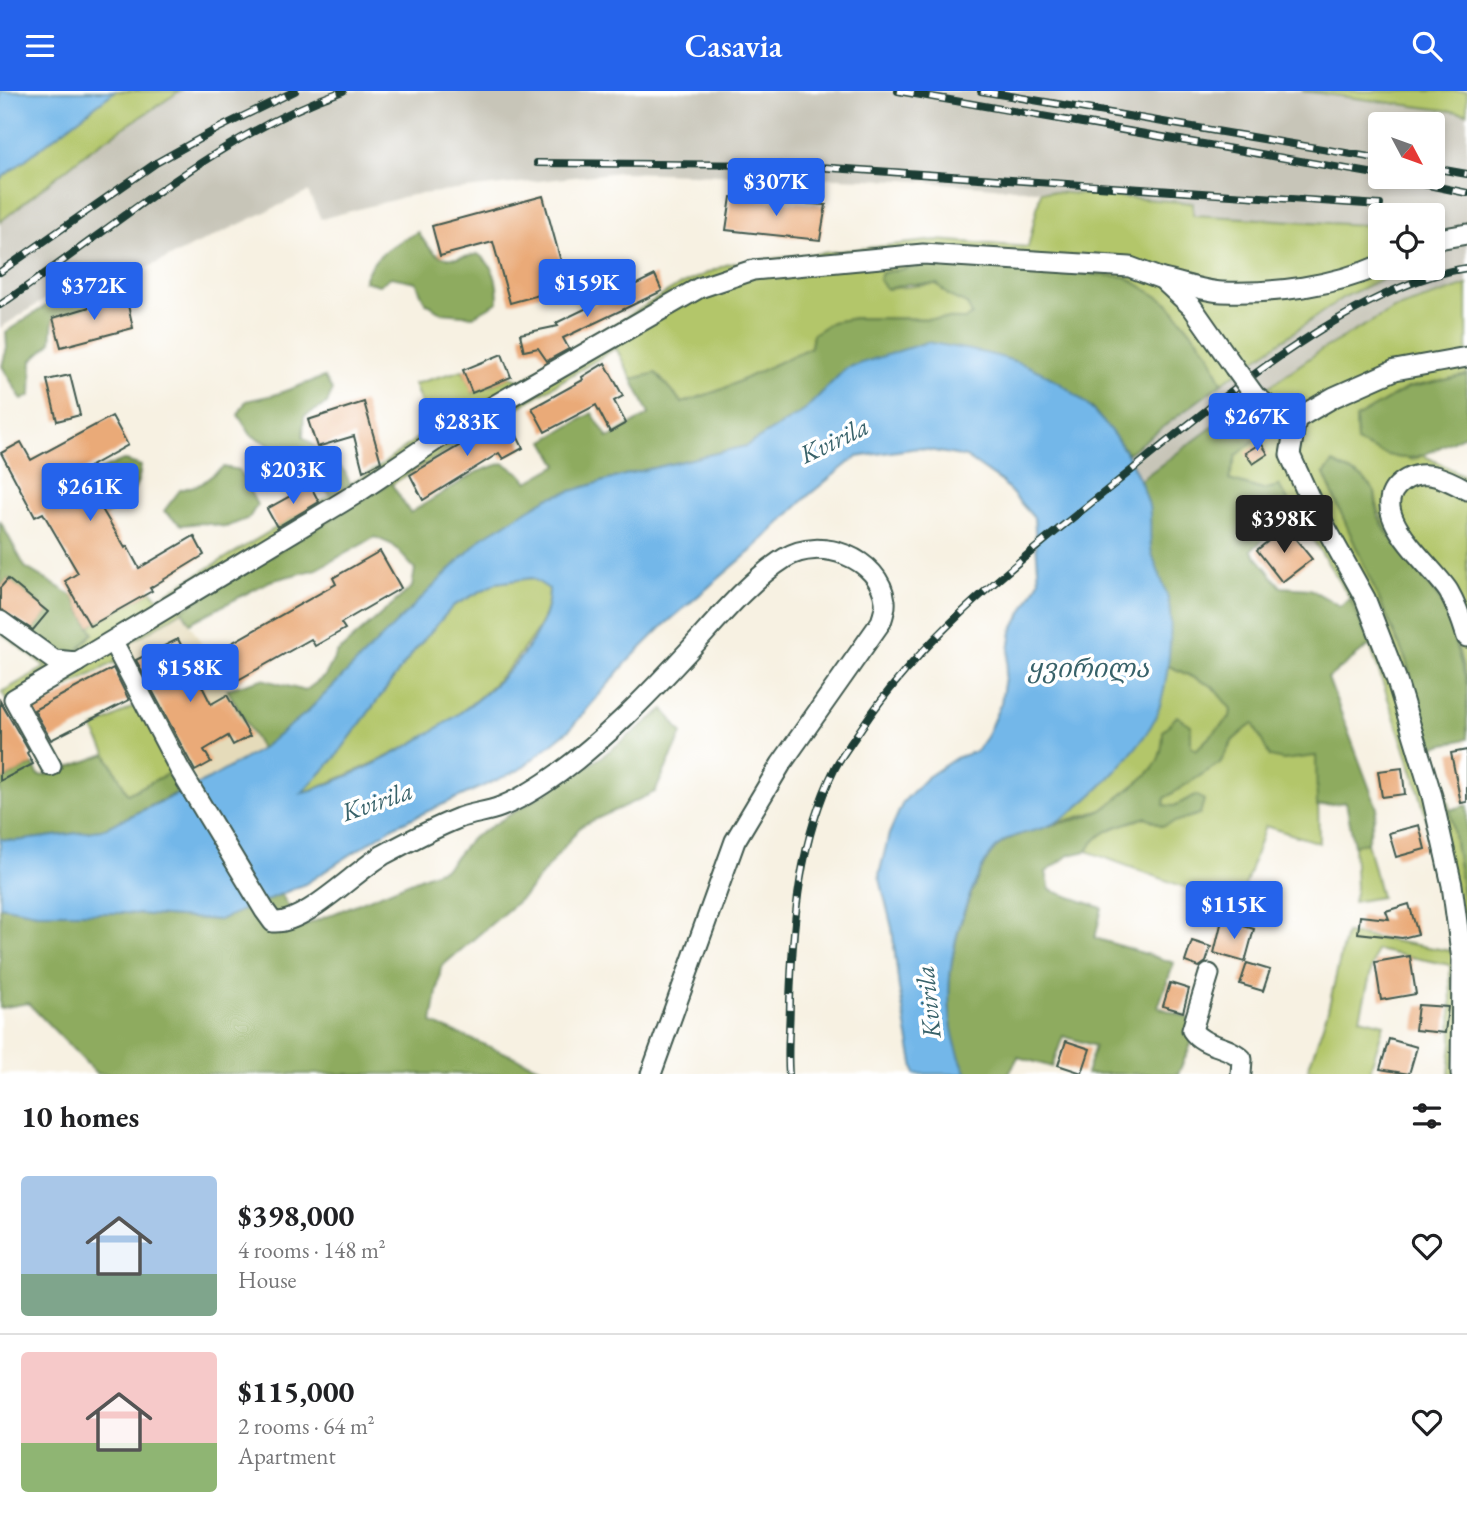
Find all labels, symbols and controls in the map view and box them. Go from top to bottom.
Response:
text: Casavia [685,25,782,67]
icon: menu [21,27,59,65]
icon: search [1408,27,1446,65]
north arrow [1368,112,1446,189]
map controls [1368,112,1445,280]
pin: $307K [727,159,825,218]
text: $307K [744,166,808,196]
button: locate [1368,203,1445,280]
pin: $159K [538,259,636,319]
pin: $372K [45,263,143,322]
text: $159K [555,267,619,297]
text: $372K [62,270,126,300]
pin: $267K [1208,393,1306,453]
pin: $283K [418,399,516,458]
text: $267K [1225,401,1289,431]
text: $283K [435,406,499,436]
water label: Kvirila [793,409,874,472]
pin: $203K [244,447,342,506]
text: $203K [261,454,325,484]
pin: $261K [41,463,139,523]
text: $261K [58,471,122,501]
pin: $398K [1235,496,1333,555]
text: $398K [1252,503,1316,533]
pin: $158K [141,645,239,704]
water label: ყვირილა [1027,651,1150,685]
text: $158K [158,652,222,682]
water label: Kvirila [336,773,417,829]
pin: $115K [1185,881,1283,941]
text: $115K [1202,889,1266,919]
water label: Kvirila [907,964,949,1041]
text: 10 homes [21,1097,139,1136]
icon: filters [1408,1097,1446,1135]
text: $398,000 [238,1196,354,1235]
icon: home [77,1204,161,1288]
icon: heart [1408,1227,1446,1265]
text: 4 rooms · 148 m² [238,1235,386,1265]
text: House [238,1265,297,1295]
text: $115,000 [238,1372,354,1411]
icon: home [77,1380,161,1464]
icon: heart [1408,1403,1446,1441]
text: 2 rooms · 64 m² [238,1411,375,1441]
text: Apartment [238,1441,336,1471]

